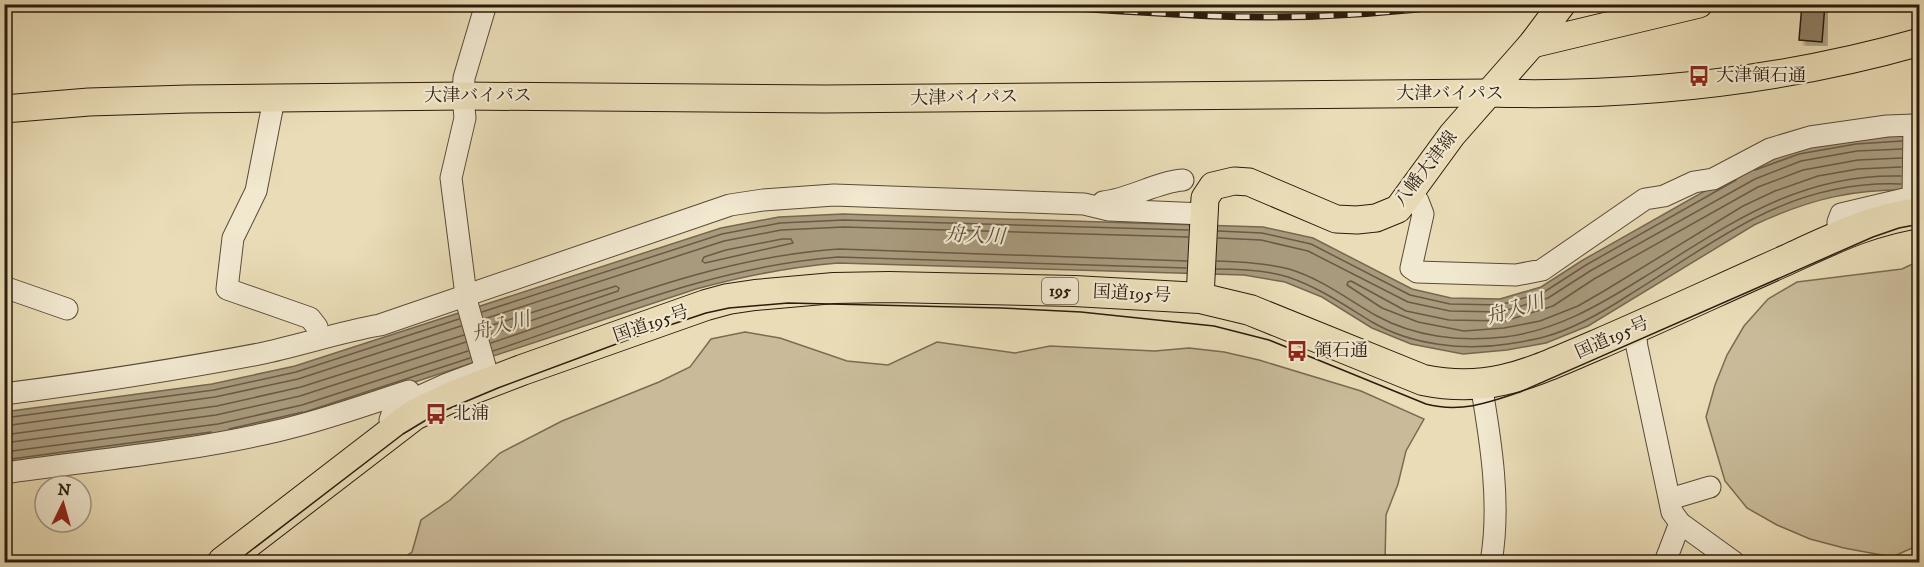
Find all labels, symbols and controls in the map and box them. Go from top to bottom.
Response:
bus stop icon: 大津領石通 [1687,64,1711,88]
place label: 大津領石通 [1716,65,1806,87]
street label: 大津バイパス [1396,83,1504,105]
street label: 大津バイパス [424,85,532,107]
street label: 大津バイパス [910,86,1018,110]
street label: 八幡大津線 [1390,127,1462,211]
water label: 舟入川 [944,222,1008,250]
road number: 195 [1042,278,1078,304]
street label: 国道195号 [1092,281,1172,307]
water label: 舟入川 [1483,289,1549,331]
street label: 国道195号 [610,301,692,347]
water label: 舟入川 [469,307,535,347]
street label: 国道195号 [1572,312,1652,364]
bus stop icon: 領石通 [1285,339,1309,363]
place label: 領石通 [1314,340,1368,362]
bus stop icon: 北浦 [424,402,448,426]
place label: 北浦 [453,403,489,425]
north arrow [33,474,93,534]
text: N [57,480,72,501]

